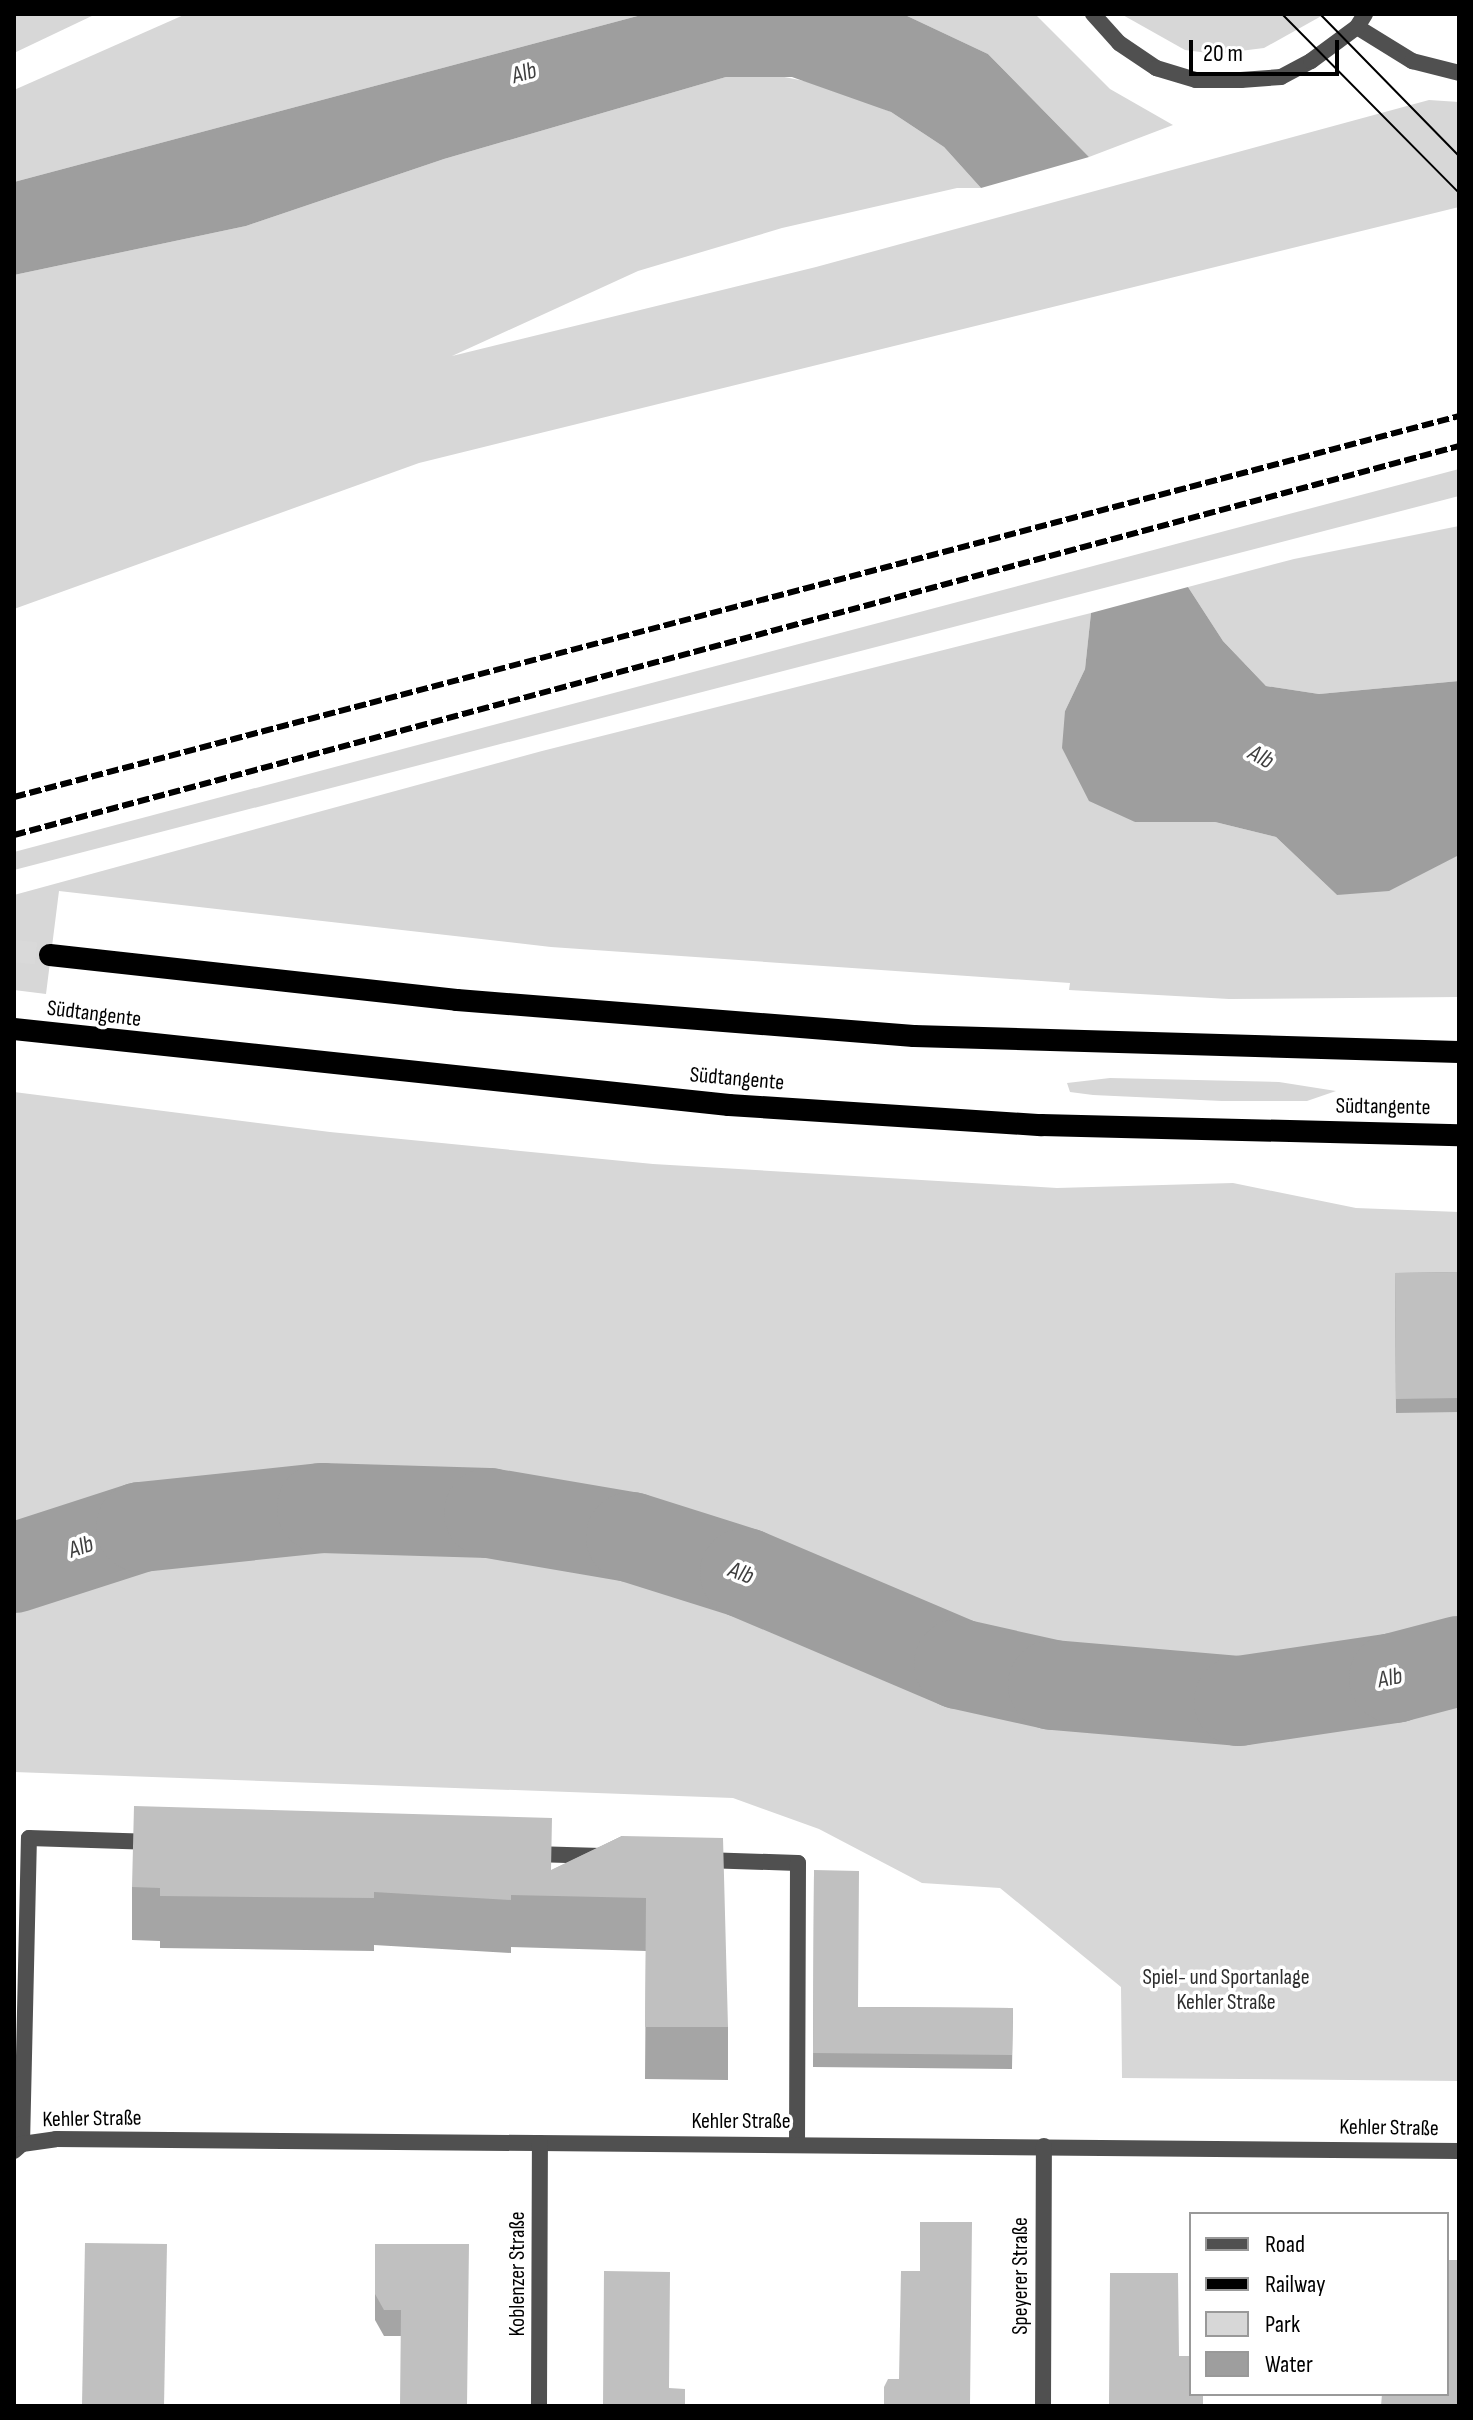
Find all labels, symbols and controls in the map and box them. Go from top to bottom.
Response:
scale bar [1193,24,1343,74]
text: 20 m [1203,39,1243,68]
water label: Alb [508,56,540,90]
water label: Alb [1243,738,1279,776]
street label: Südtangente [45,995,143,1033]
street label: Südtangente [689,1062,785,1096]
street label: Südtangente [1335,1093,1431,1121]
water label: Alb [65,1530,97,1564]
water label: Alb [725,1555,757,1591]
water label: Alb [1375,1662,1405,1694]
park label: Spiel- und Sportanlage Kehler Straße [1142,1964,1310,2016]
street label: Kehler Straße [42,2105,142,2133]
street label: Kehler Straße [691,2109,791,2135]
street label: Kehler Straße [1339,2114,1439,2142]
street label: Koblenzer Straße [505,2211,531,2337]
legend [1189,2212,1449,2396]
street label: Speyerer Straße [1008,2217,1034,2335]
text: Road [1265,2230,1305,2259]
text: Railway [1265,2270,1325,2299]
text: Park [1265,2310,1300,2339]
text: Water [1265,2350,1313,2379]

